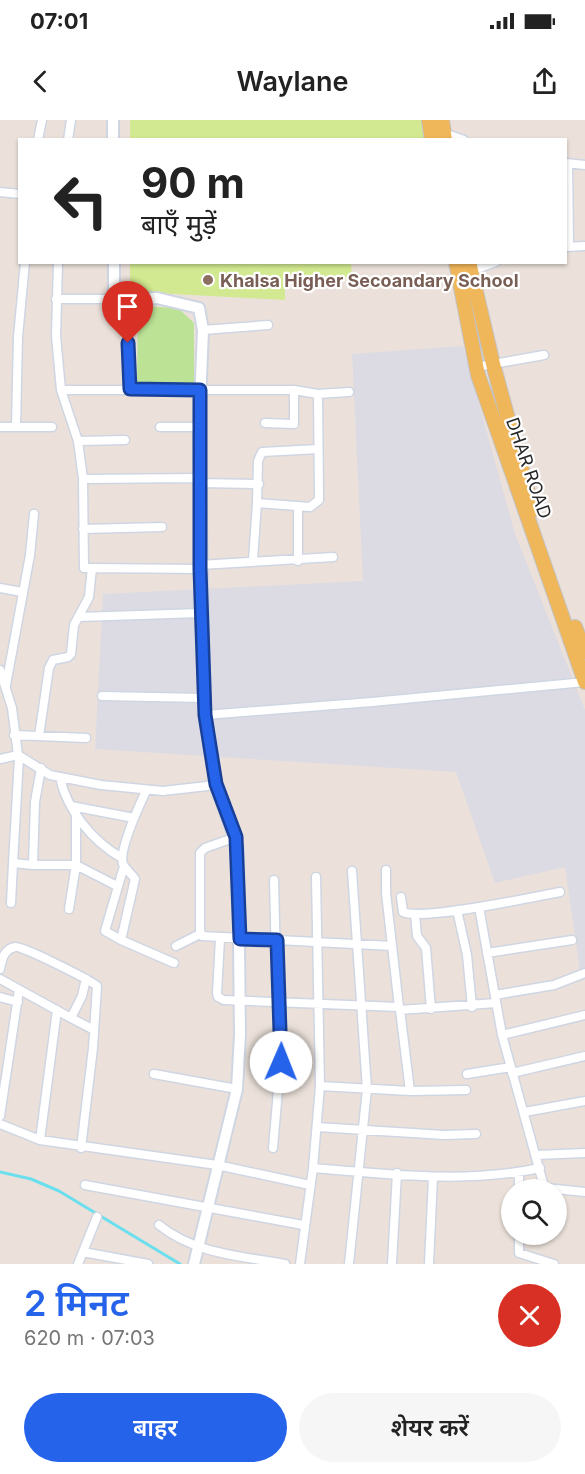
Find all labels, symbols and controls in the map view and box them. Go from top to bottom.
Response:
text: 07:01 [30,8,88,34]
icon: back [24,65,57,98]
text: Waylane [236,65,349,98]
icon: share [528,65,561,98]
text: 90 m [141,157,245,208]
icon: left [42,162,120,240]
text: बाएँ मुड़ें [141,208,217,241]
place label: Khalsa Higher Secoandary School [220,270,519,291]
marker: Khalsa Higher Secoandary School [201,273,215,287]
pin [102,281,153,343]
icon: arrive [111,290,144,323]
street label: DHAR ROAD [502,415,556,521]
position arrow [249,1030,313,1094]
map controls [501,1179,567,1245]
button: search [501,1179,567,1245]
text: 2 मिनट [24,1281,129,1325]
button: close [498,1284,561,1347]
text: 620 m · 07:03 [24,1326,155,1350]
button: बाहर [24,1393,287,1462]
button: शेयर करें [299,1393,561,1462]

